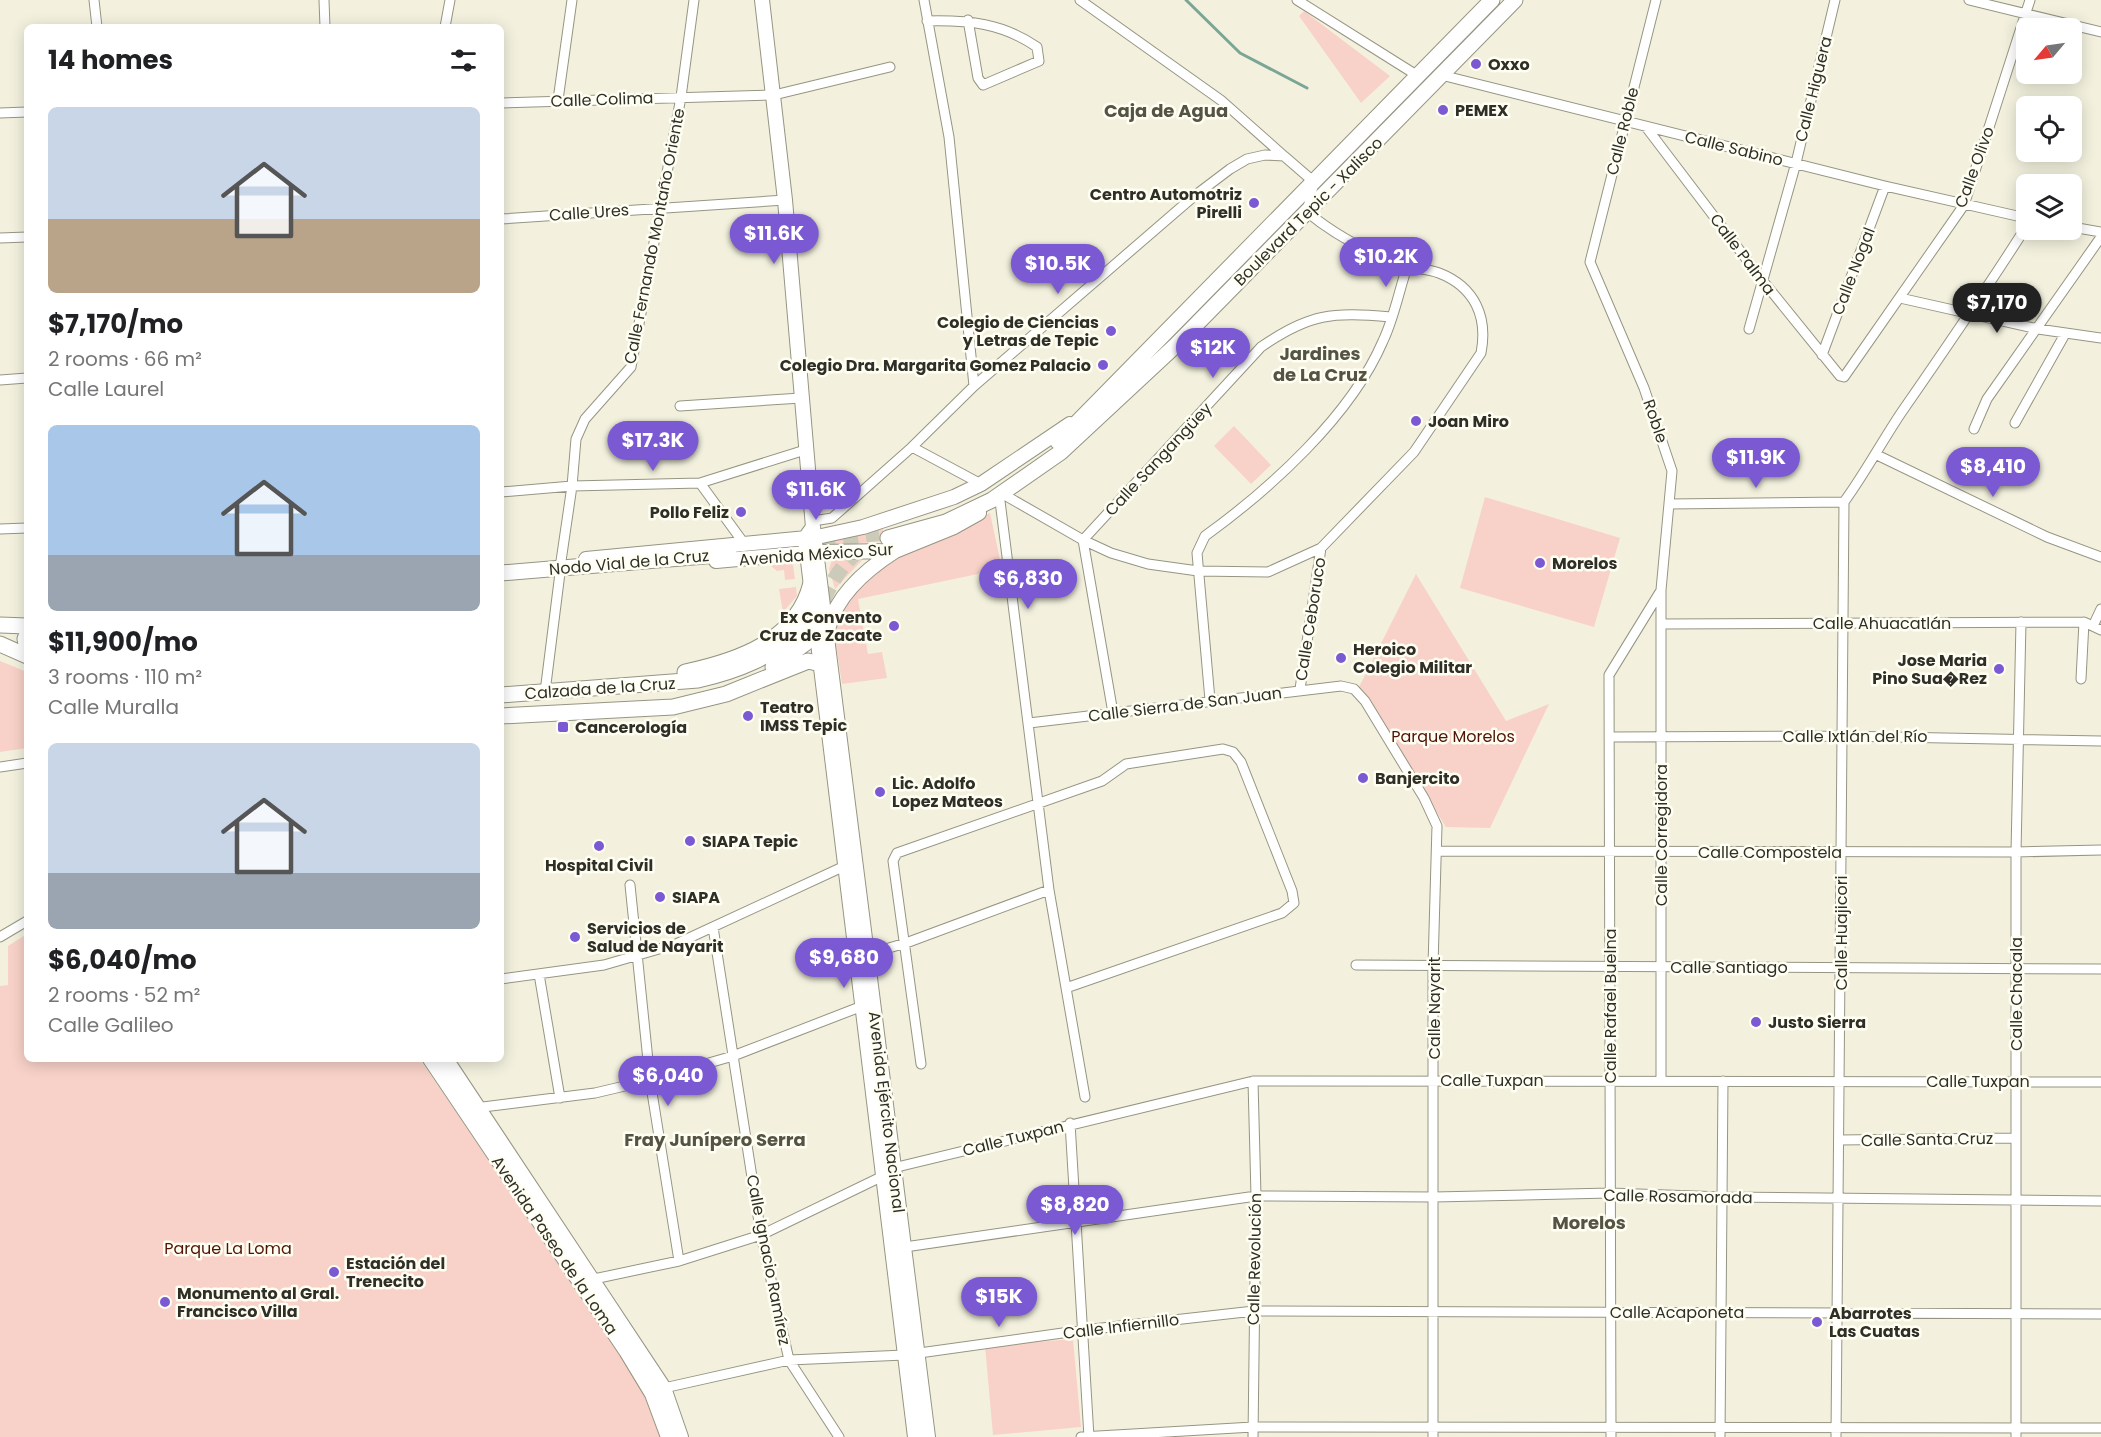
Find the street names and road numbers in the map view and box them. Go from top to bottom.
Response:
street label: Calle Higuera [1789,34,1838,144]
street label: Calle Roble [1600,85,1645,178]
street label: Calle Colima [550,86,654,113]
street label: Calle Fernando Montaño Oriente [618,106,691,366]
street label: Calle Olivo [1949,123,2000,211]
street label: Calle Sabino [1682,125,1786,172]
street label: Boulevard Tepic - Xalisco [1229,132,1388,291]
street label: Calle Ures [548,198,630,227]
street label: Calle Palma [1704,209,1781,300]
street label: Calle Nogal [1826,224,1881,318]
street label: Roble [1637,396,1674,446]
street label: Calle Sangangüey [1100,398,1217,521]
street label: Avenida México Sur [738,538,894,571]
street label: Nodo Vial de la Cruz [548,544,710,581]
street label: Calle Ceboruco [1289,556,1332,682]
street label: Calle Ahuacatlán [1813,612,1951,635]
street label: Calzada de la Cruz [524,672,676,705]
street label: Calle Sierra de San Juan [1087,681,1283,728]
street label: Calle Ixtlán del Río [1783,725,1927,748]
street label: Calle Corregidora [1650,764,1673,906]
street label: Calle Compostela [1698,841,1842,864]
street label: Calle Huajicori [1830,875,1853,991]
street label: Calle Rafael Buelna [1599,929,1622,1083]
street label: Calle Chacala [2005,937,2028,1051]
street label: Calle Nayarit [1423,956,1446,1059]
street label: Calle Santiago [1670,956,1788,979]
street label: Avenida Ejército Nacional [863,1010,910,1214]
street label: Calle Tuxpan [1440,1069,1544,1092]
street label: Calle Tuxpan [1926,1070,2030,1093]
street label: Calle Tuxpan [960,1115,1066,1162]
street label: Calle Santa Cruz [1861,1127,1993,1152]
street label: Avenida Paseo de la Loma [486,1151,623,1339]
street label: Calle Ignacio Ramírez [741,1173,796,1347]
street label: Calle Rosamorada [1603,1184,1753,1209]
street label: Calle Revolución [1242,1193,1267,1325]
street label: Calle Acaponeta [1610,1301,1744,1324]
street label: Calle Infiernillo [1062,1308,1180,1345]

